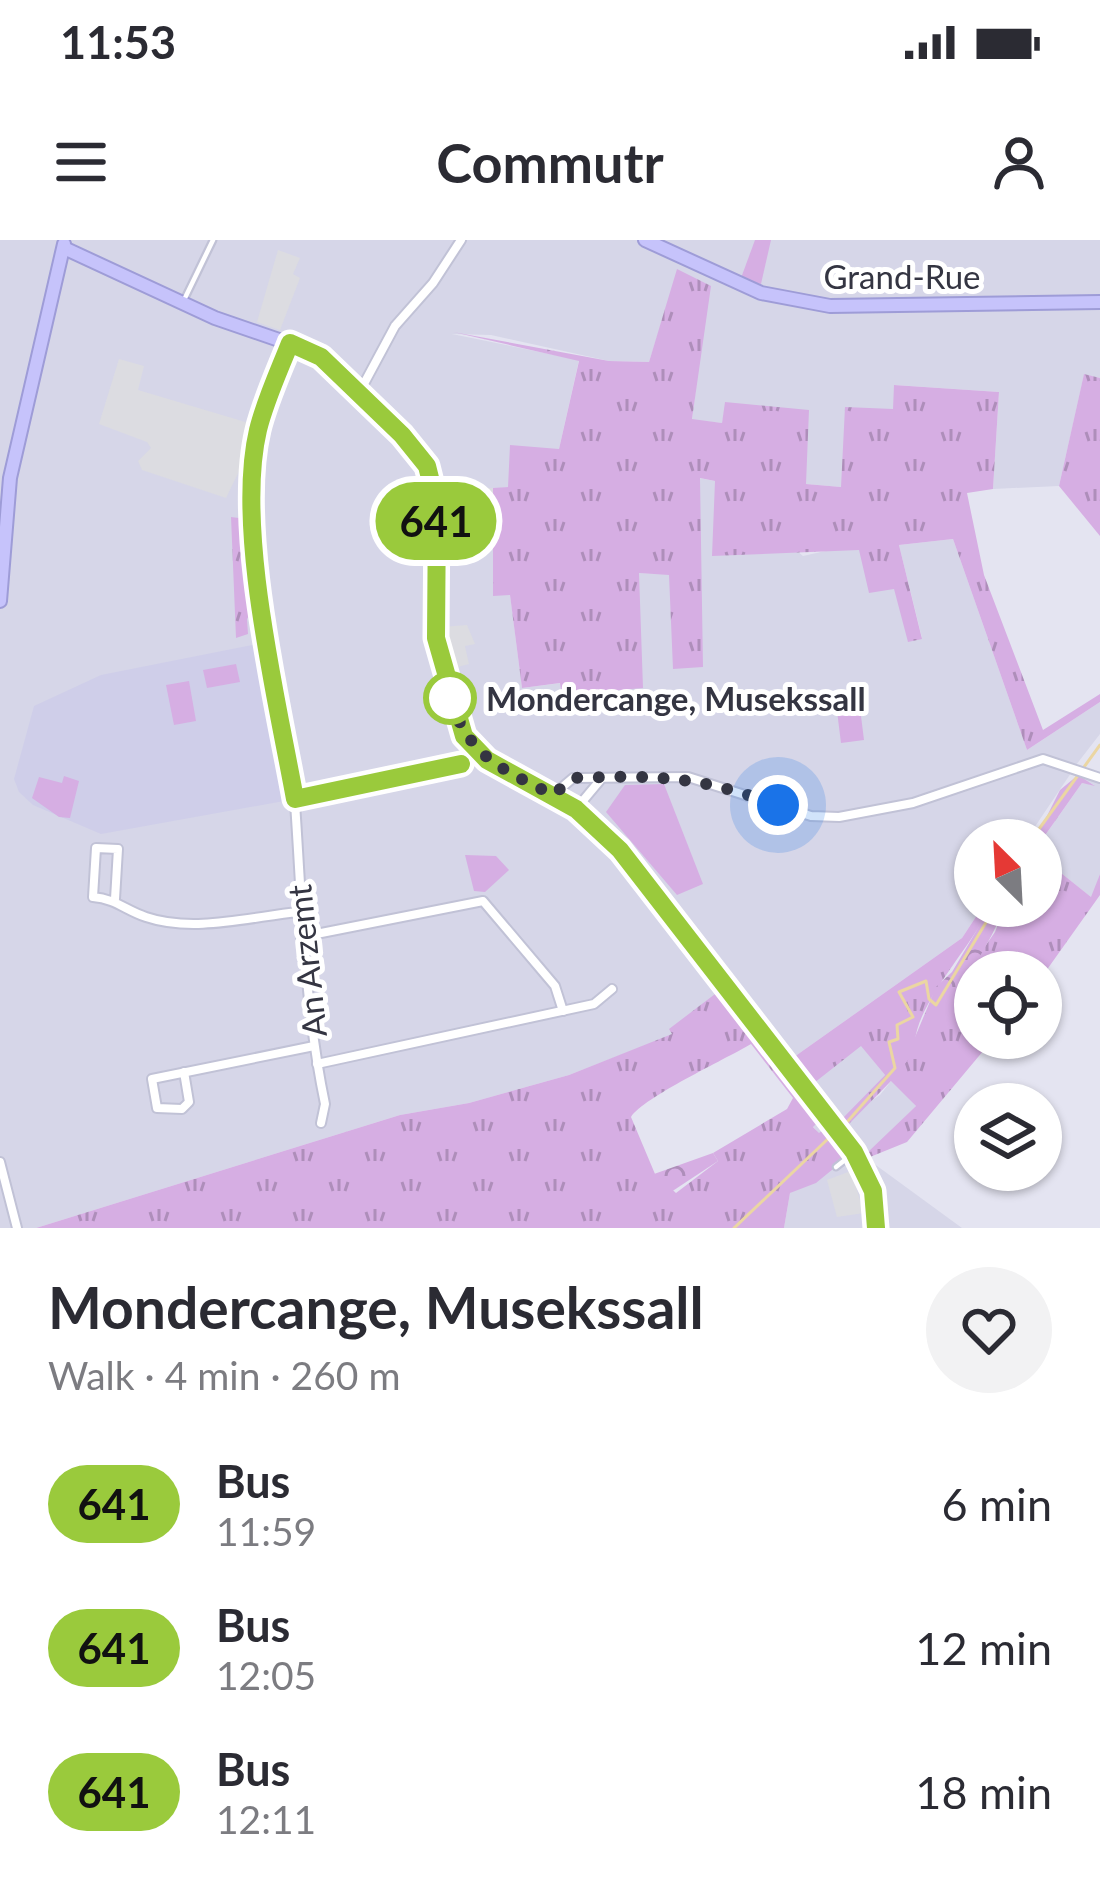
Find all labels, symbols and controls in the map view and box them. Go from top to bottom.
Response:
text: 11:53 [60,15,176,69]
icon: menu [48,129,114,195]
icon: person [986,129,1052,195]
text: Commutr [436,130,664,195]
street label: Grand-Rue [824,256,980,296]
line badge: 641 [367,482,505,560]
text: 641 [399,496,473,546]
marker: Mondercange, Musekssall [425,673,475,723]
place label: Mondercange, Musekssall [486,678,866,718]
your location [748,775,808,835]
north arrow [954,819,1062,927]
map controls [954,819,1062,1191]
street label: An Arzemt [278,883,334,1039]
button: locate [954,951,1062,1059]
button: layers [954,1083,1062,1191]
button: heart [926,1267,1052,1393]
text: Mondercange, Musekssall [48,1273,704,1341]
text: Walk · 4 min · 260 m [48,1352,401,1398]
text: Bus [216,1454,290,1508]
text: 6 min [941,1477,1052,1531]
text: 641 [77,1479,151,1529]
text: 11:59 [216,1508,316,1554]
text: Bus [216,1598,290,1652]
text: 12 min [915,1621,1052,1675]
text: 641 [77,1623,151,1673]
text: 12:05 [216,1652,316,1698]
text: Bus [216,1742,290,1796]
text: 18 min [915,1765,1052,1819]
text: 641 [77,1767,151,1817]
text: 12:11 [216,1796,316,1842]

